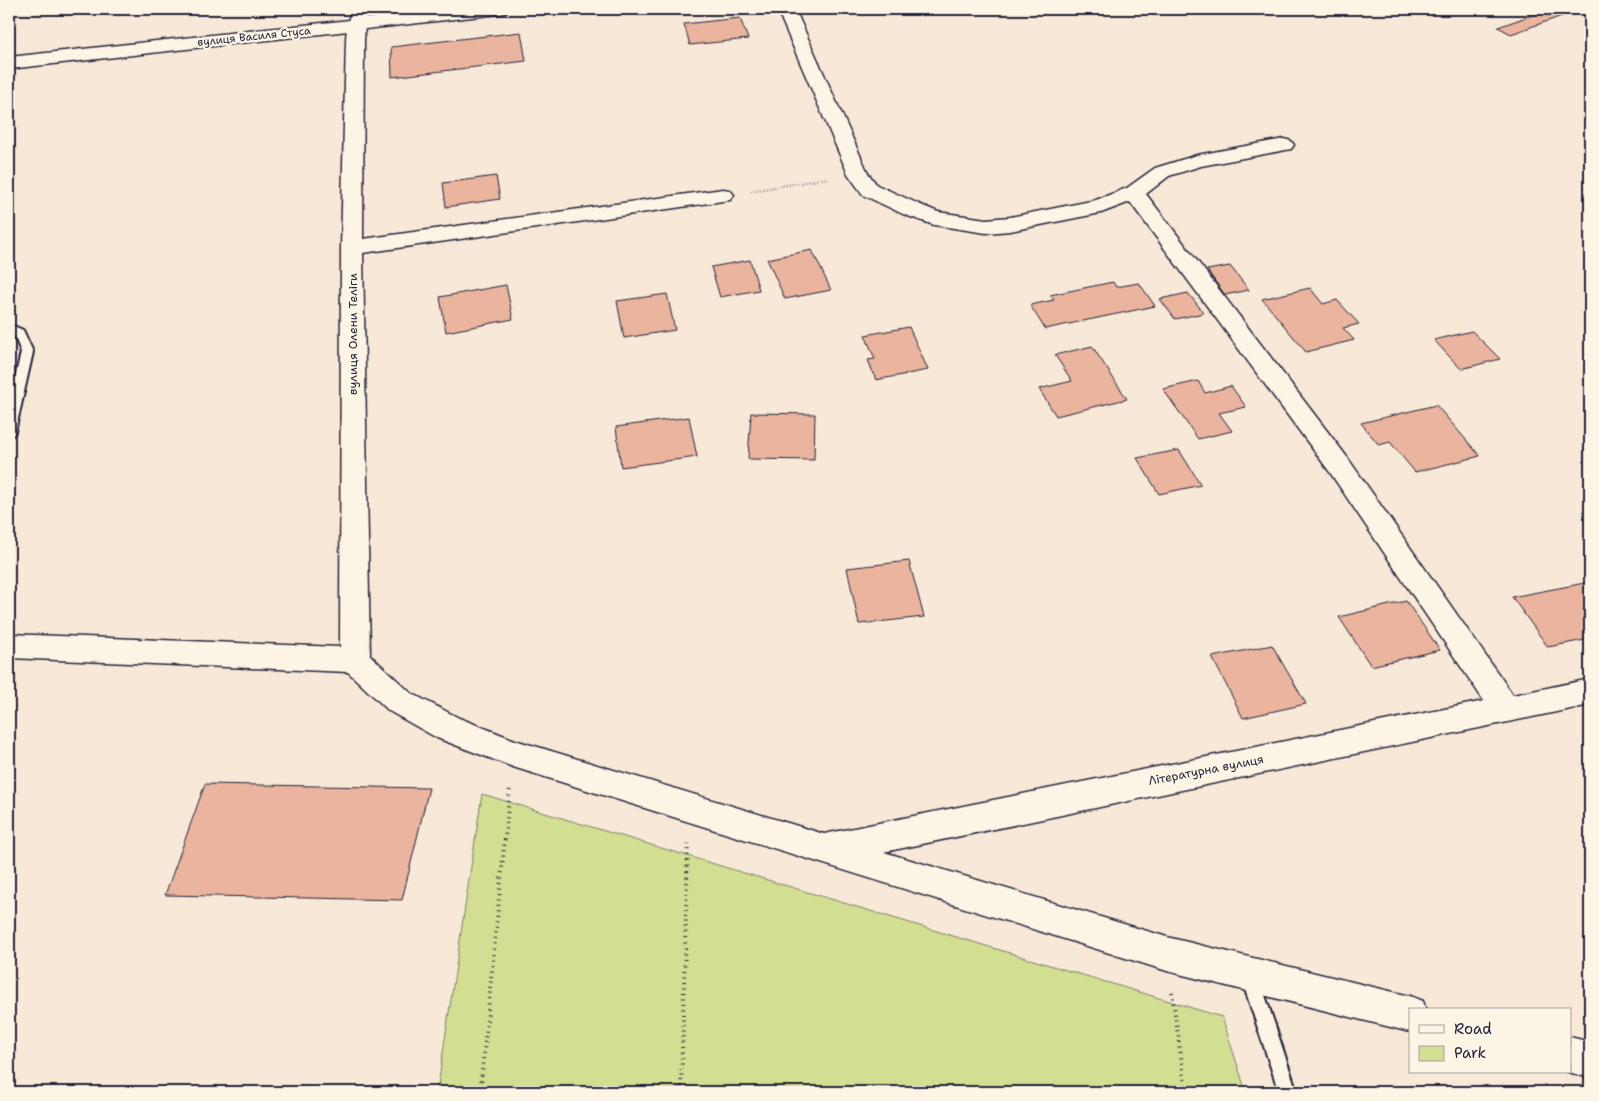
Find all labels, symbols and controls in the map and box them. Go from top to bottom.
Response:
street label: вулиця Василя Стуса [197,23,312,50]
street label: вулиця Олени Теліги [345,273,361,395]
street label: Літературна вулиця [1147,751,1265,789]
legend [1409,1008,1572,1074]
text: Road [1454,1019,1492,1039]
text: Park [1454,1043,1486,1063]

